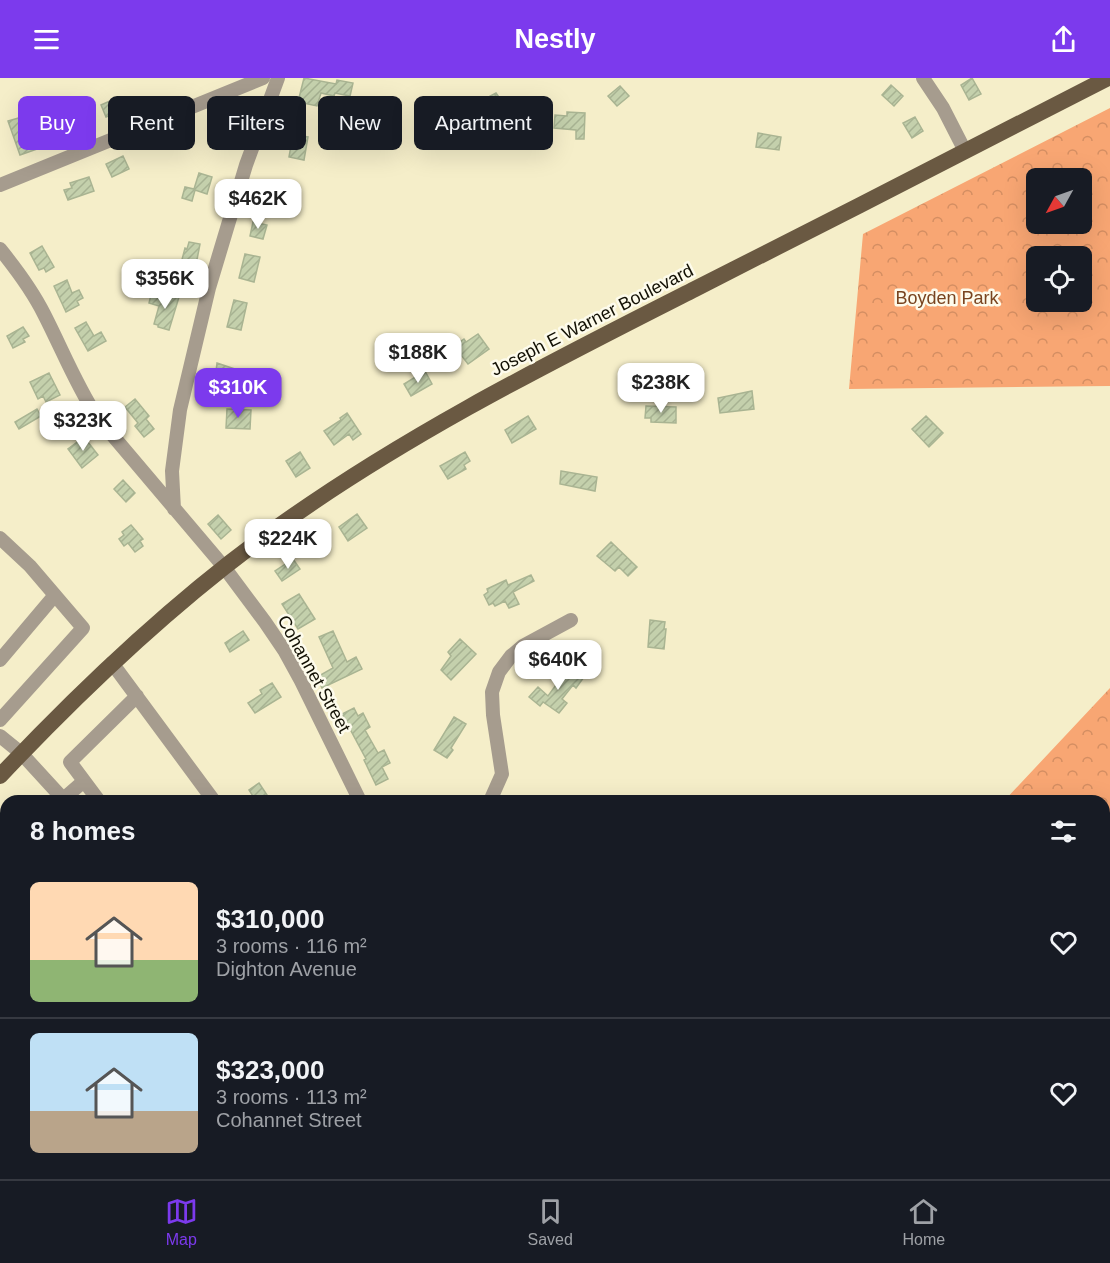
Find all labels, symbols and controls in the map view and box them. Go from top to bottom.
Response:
icon: menu [30,23,63,56]
icon: share [1047,23,1080,56]
text: Nestly [514,24,596,54]
chip: Buy [18,96,96,150]
chip: Rent [108,96,195,150]
chip: Filters [207,96,306,150]
chip: New [318,96,402,150]
chip: Apartment [414,96,553,150]
north arrow [1026,168,1092,234]
map controls [1026,168,1092,312]
pin: $462K [216,179,300,230]
text: $462K [229,187,287,209]
button: locate [1026,246,1092,312]
pin: $356K [123,259,207,310]
street label: Joseph E Warner Boulevard [487,260,697,380]
text: $356K [136,267,194,289]
park label: Boyden Park [895,288,1000,308]
pin: $188K [376,333,460,384]
text: $188K [389,341,447,363]
pin: $238K [619,363,703,414]
pin: $310K [196,368,280,419]
text: $238K [632,371,690,393]
text: $310K [209,376,267,398]
pin: $323K [41,401,125,452]
text: $323K [54,409,112,431]
pin: $224K [246,519,330,570]
text: $224K [259,527,317,549]
street label: Cohannet Street [273,612,355,736]
pin: $640K [516,640,600,691]
text: $640K [529,648,587,670]
icon: filters [1047,815,1080,848]
text: 8 homes [30,816,136,846]
text: $310,000 [216,904,324,934]
icon: home [78,906,150,978]
icon: heart [1047,926,1080,959]
text: 3 rooms · 116 m² [216,935,367,957]
text: Dighton Avenue [216,958,357,980]
text: $323,000 [216,1055,324,1085]
icon: home [78,1057,150,1129]
icon: heart [1047,1077,1080,1110]
text: 3 rooms · 113 m² [216,1086,367,1108]
text: Cohannet Street [216,1109,362,1131]
tab: Map [165,1195,198,1249]
tab: Saved [527,1195,573,1249]
tab: Home [902,1195,945,1249]

